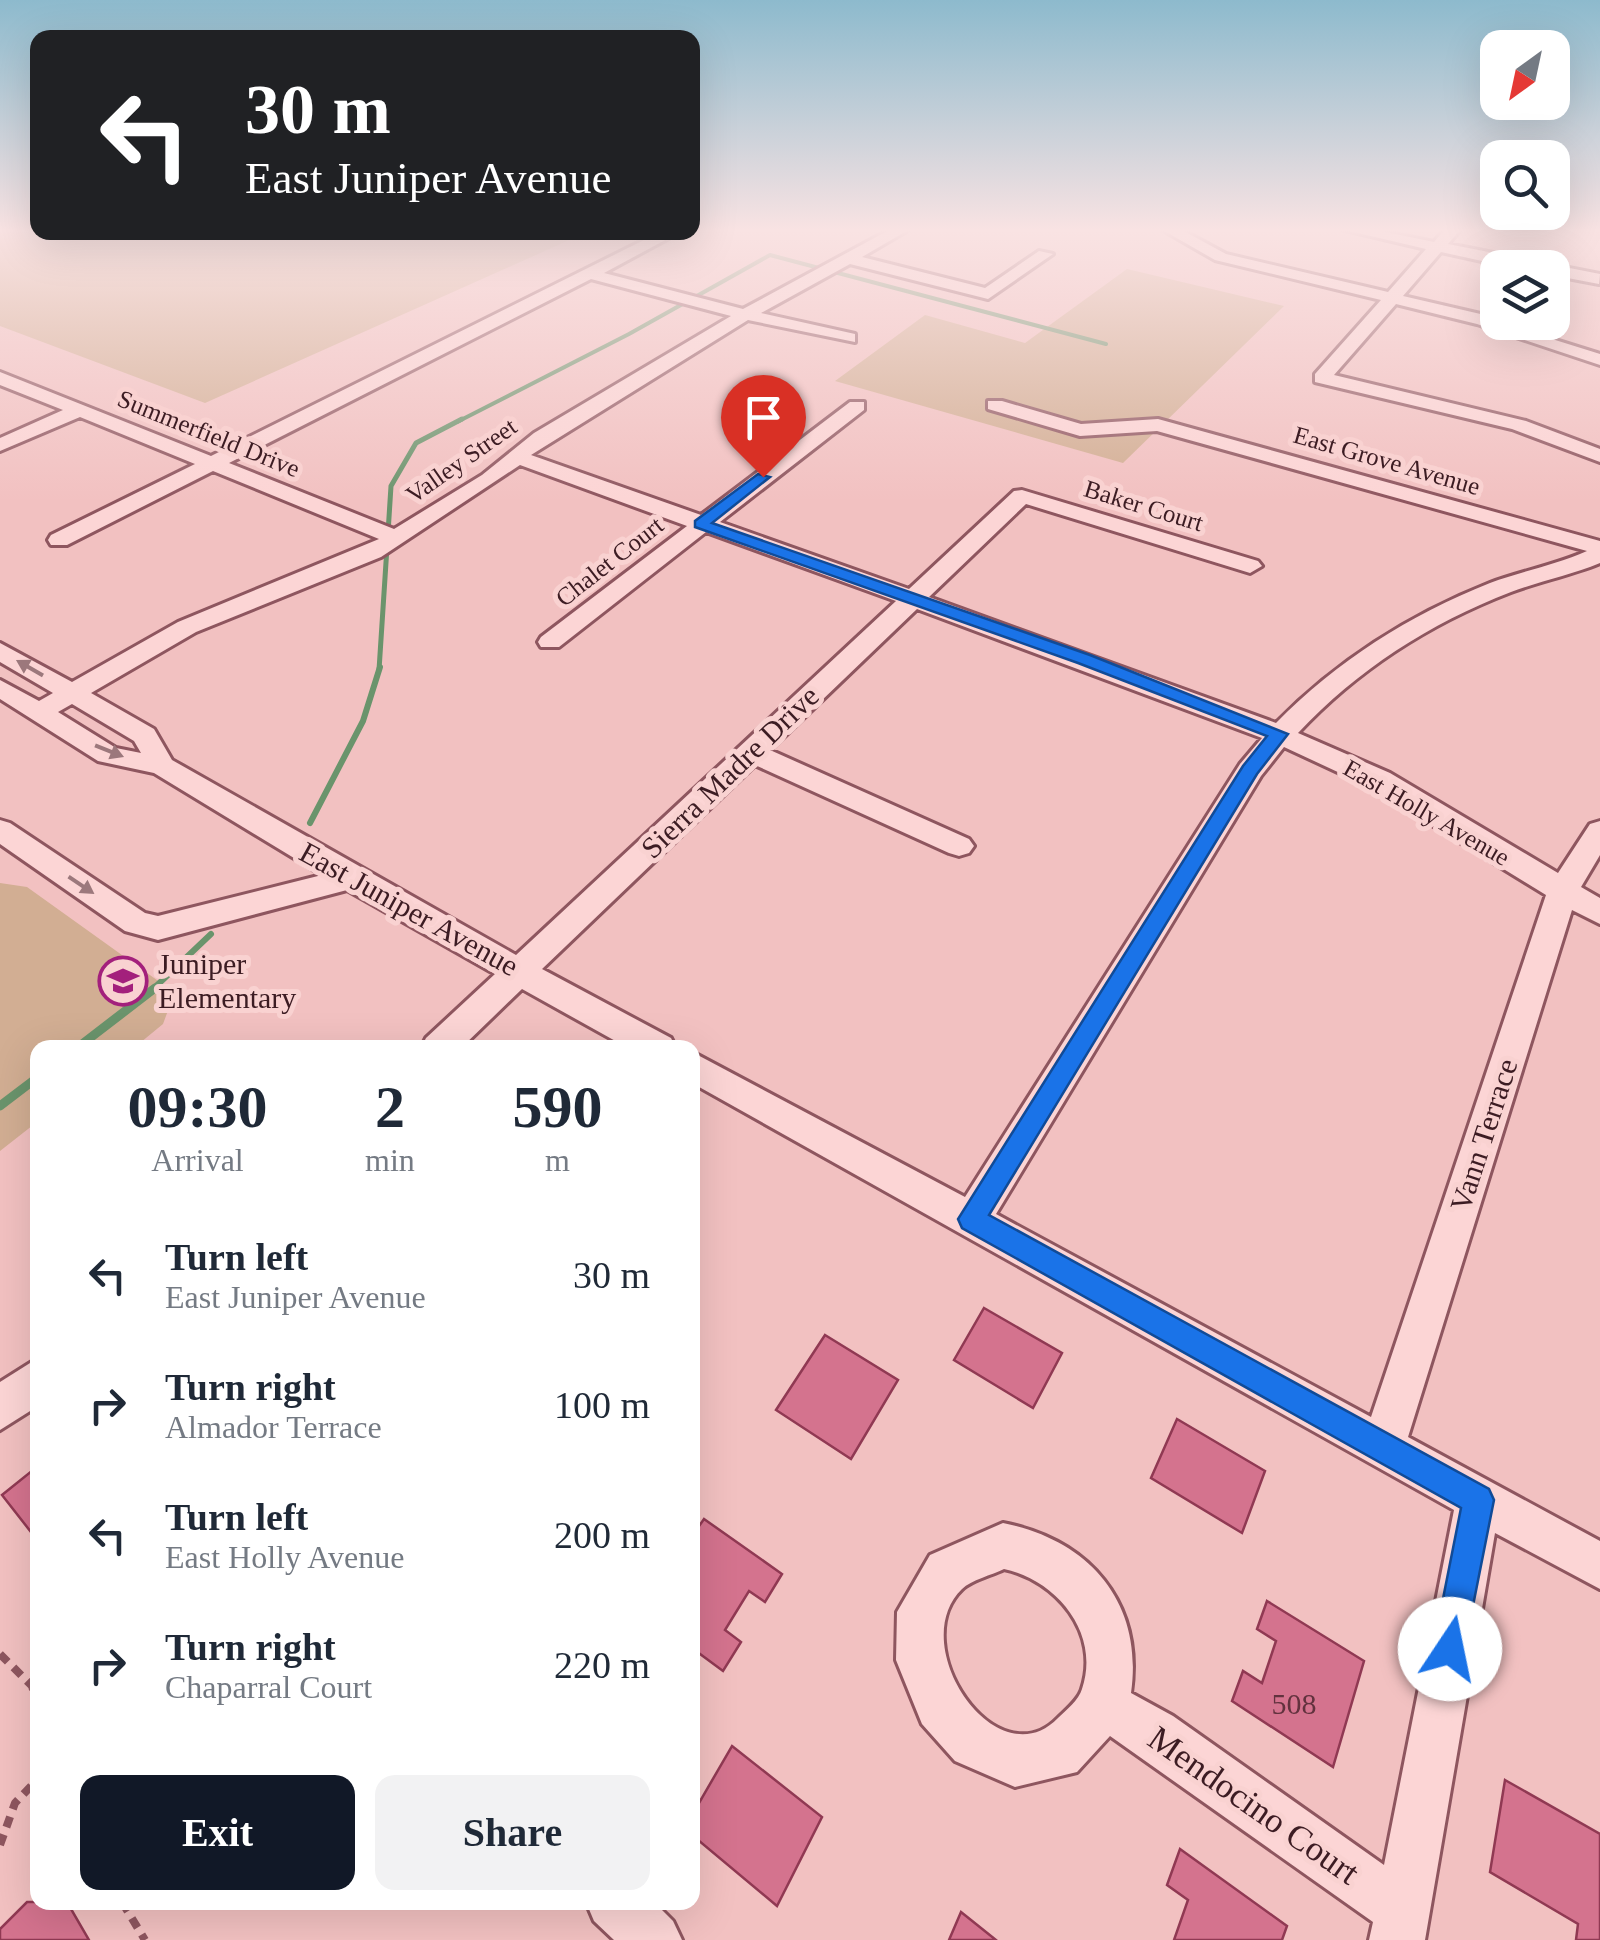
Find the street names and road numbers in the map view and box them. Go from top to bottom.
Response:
street label: Summerfield Drive [114,385,304,482]
street label: Valley Street [401,412,522,508]
street label: East Grove Avenue [1291,421,1483,500]
street label: Baker Court [1081,475,1207,536]
street label: Chalet Court [550,511,668,612]
street label: Sierra Madre Drive [634,679,825,865]
street label: East Holly Avenue [1339,754,1514,871]
street label: East Juniper Avenue [294,835,524,982]
street label: Vann Terrace [1443,1055,1524,1215]
street label: Mendocino Court [1141,1718,1367,1893]

